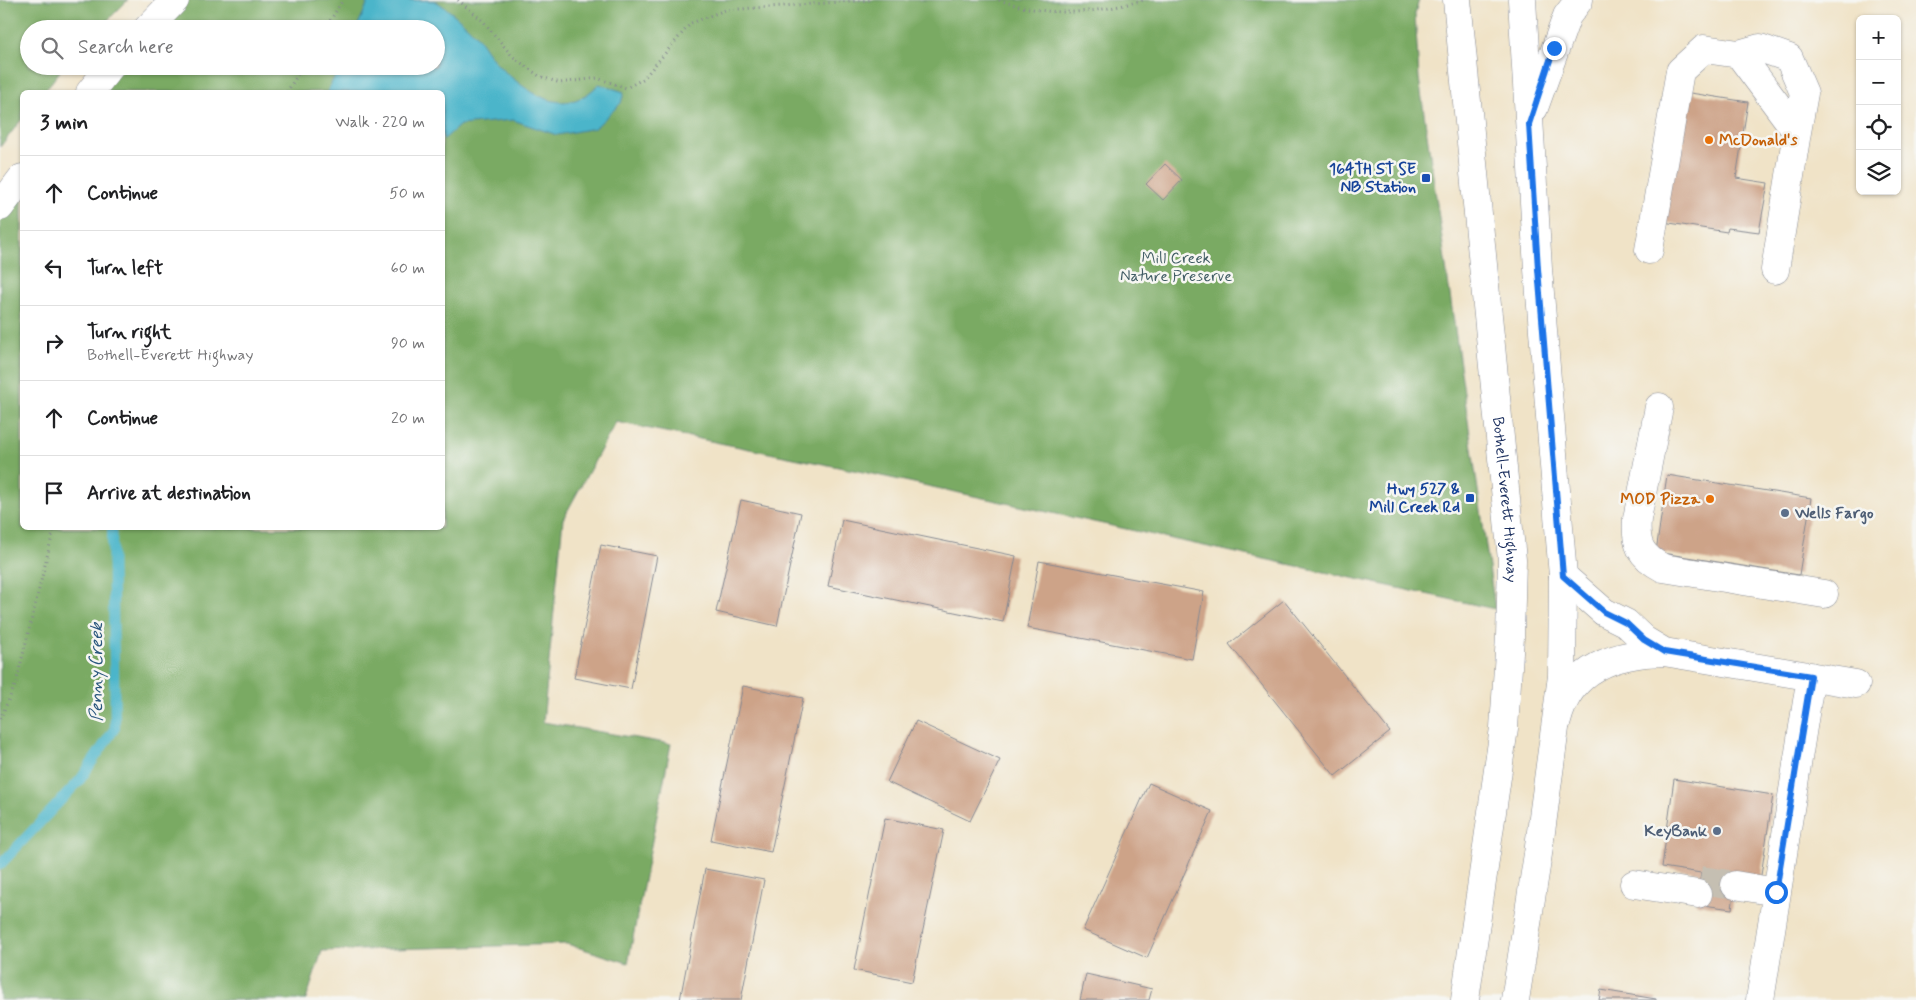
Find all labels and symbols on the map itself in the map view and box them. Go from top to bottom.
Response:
route end [1543,37,1566,60]
place label: McDonald's [1719,130,1798,151]
marker: McDonald's [1703,134,1715,146]
place label: 164TH ST SE NB Station [1329,159,1417,198]
marker: 164TH ST SE NB Station [1420,172,1432,184]
park label: Mill Creek Nature Preserve [1120,248,1232,287]
street label: Bothell-Everett Highway [1487,416,1523,583]
place label: Hwy 527 & Mill Creek Rd [1369,479,1460,518]
place label: MOD Pizza [1620,489,1700,510]
marker: Hwy 527 & Mill Creek Rd [1464,492,1476,504]
marker: MOD Pizza [1704,493,1716,505]
place label: Wells Fargo [1794,503,1874,525]
marker: Wells Fargo [1779,507,1791,519]
water label: Penny Creek [85,622,109,721]
place label: KeyBank [1644,821,1708,842]
marker: KeyBank [1711,825,1723,837]
route start [1765,881,1788,904]

